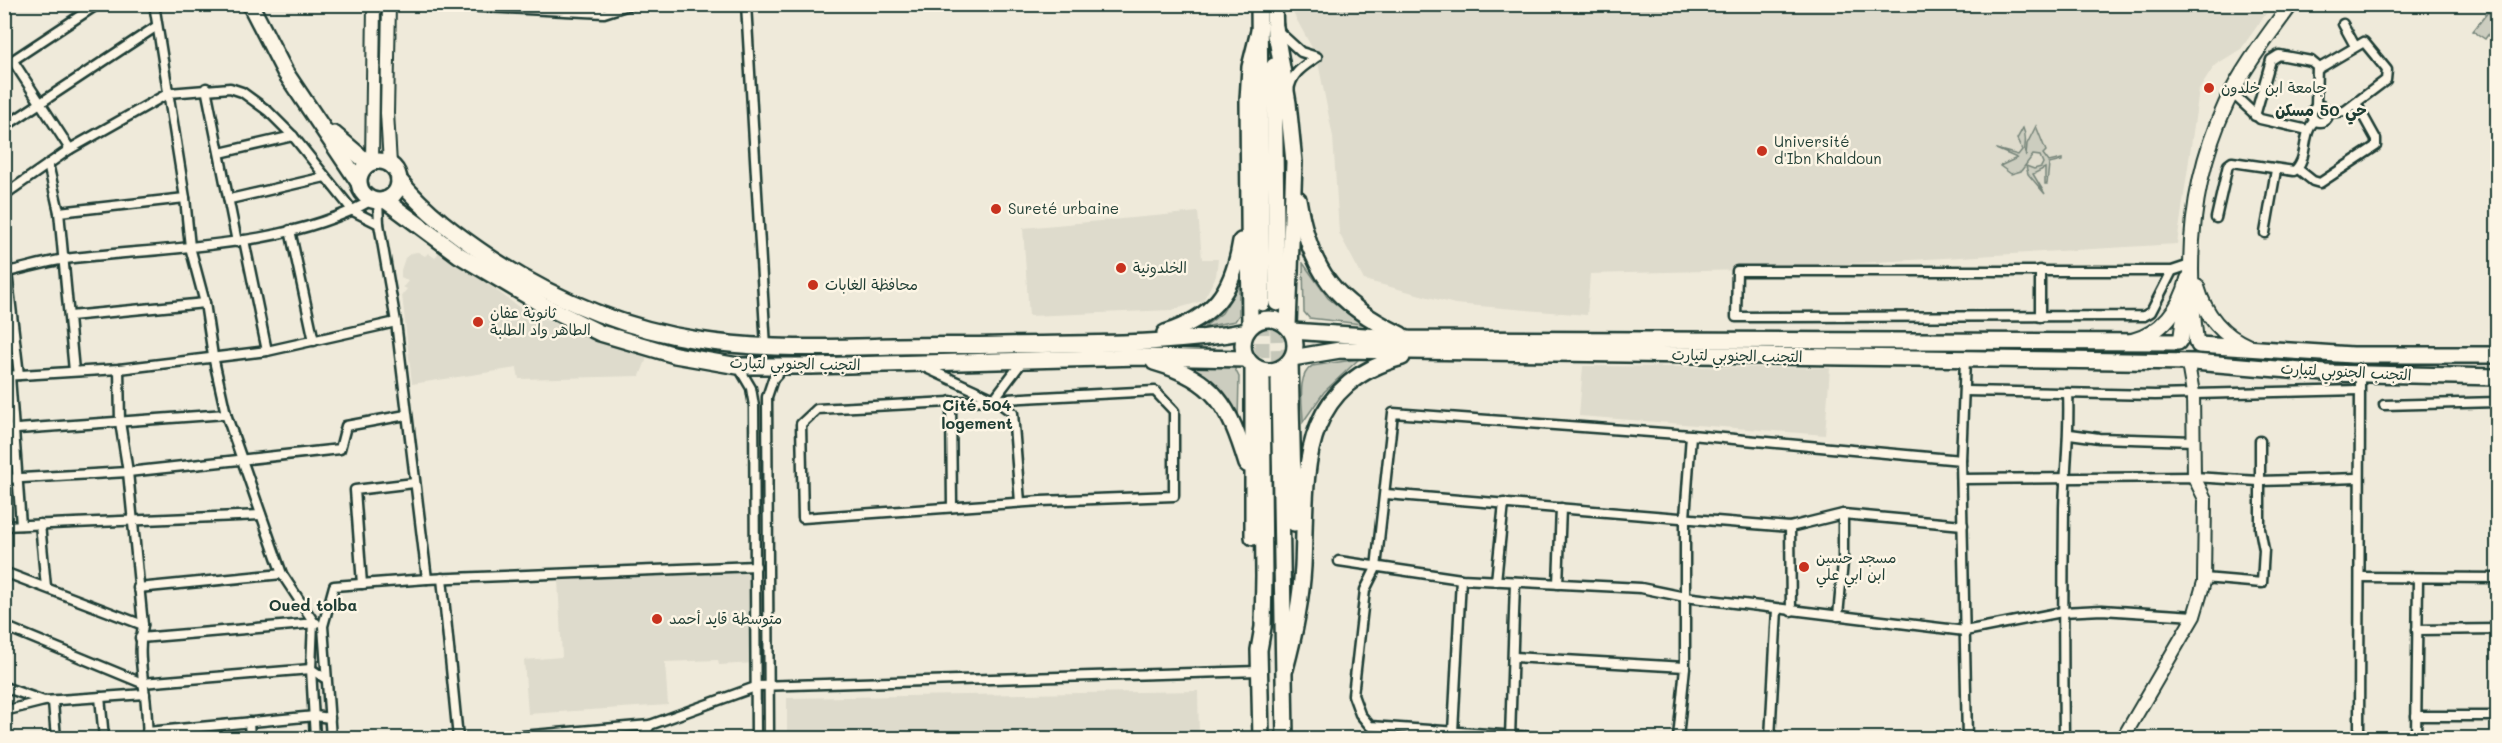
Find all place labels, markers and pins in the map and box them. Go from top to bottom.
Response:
place label: جامعة ابن خلدون [2221,77,2327,97]
marker: جامعة ابن خلدون [2202,81,2216,95]
place label: Université d'Ibn Khaldoun [1774,131,1882,168]
marker: Université d'Ibn Khaldoun [1755,144,1769,158]
place label: Sureté urbaine [1008,198,1119,218]
marker: Sureté urbaine [989,202,1003,216]
place label: الخلدونية [1133,257,1187,278]
marker: الخلدونية [1114,261,1128,275]
place label: محافظة الغابات [825,274,918,294]
marker: محافظة الغابات [806,278,820,292]
place label: ثانوية عفان الطاهر واد الطلبة [490,302,591,339]
marker: ثانوية عفان الطاهر واد الطلبة [471,315,485,329]
place label: مسجد حسين ابن ابي علي [1816,547,1896,588]
marker: مسجد حسين ابن ابي علي [1797,560,1811,574]
place label: متوسطة قايد أحمد [669,608,782,628]
marker: متوسطة قايد أحمد [650,612,664,626]

